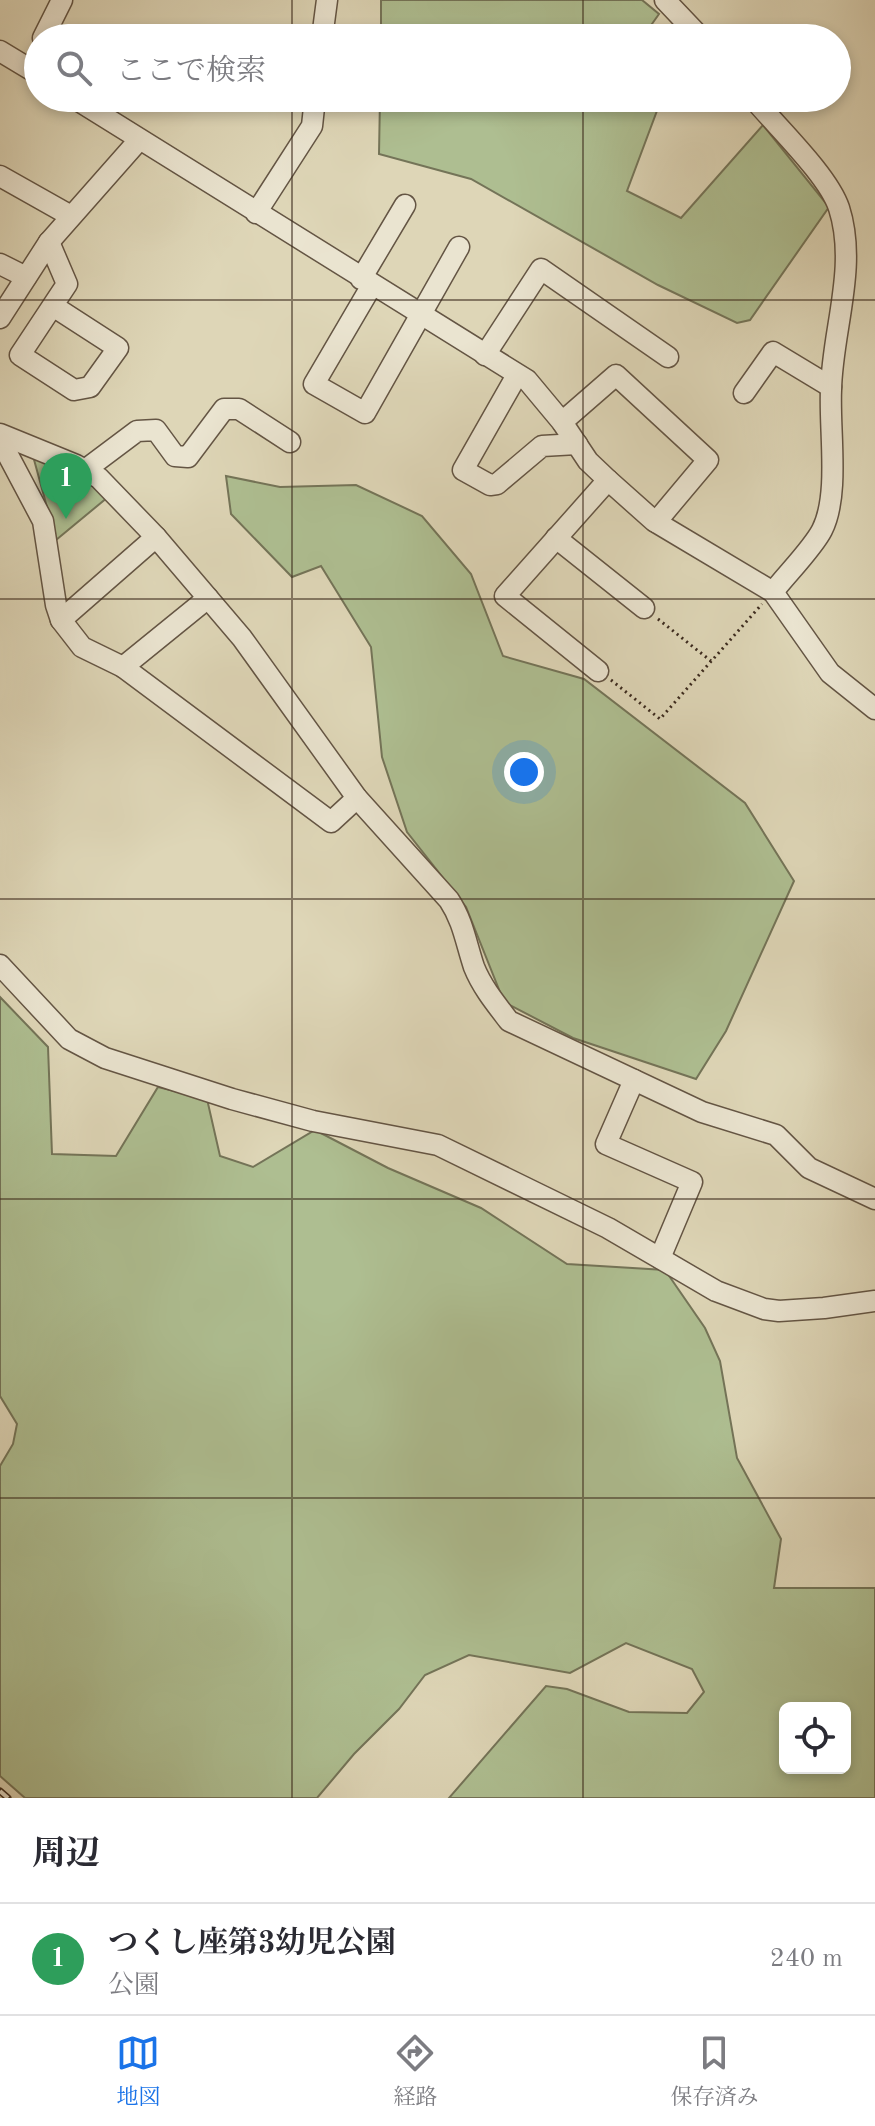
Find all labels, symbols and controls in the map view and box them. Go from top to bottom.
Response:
search box [24,24,851,112]
icon: search [52,46,96,90]
text: ここで検索 [116,57,266,87]
pin: 1 [40,453,92,519]
your location [504,752,544,792]
map controls [779,1702,851,1774]
button: locate [779,1702,851,1774]
text: 周辺 [32,1838,100,1872]
text: つくし座第3幼児公園 [108,1929,395,1959]
text: 1 [50,1946,66,1972]
text: 240 m [770,1946,843,1972]
text: 公園 [108,1973,160,1999]
tab: 地図 [116,2031,161,2112]
tab: 経路 [393,2031,438,2112]
tab: 保存済み [670,2031,759,2112]

